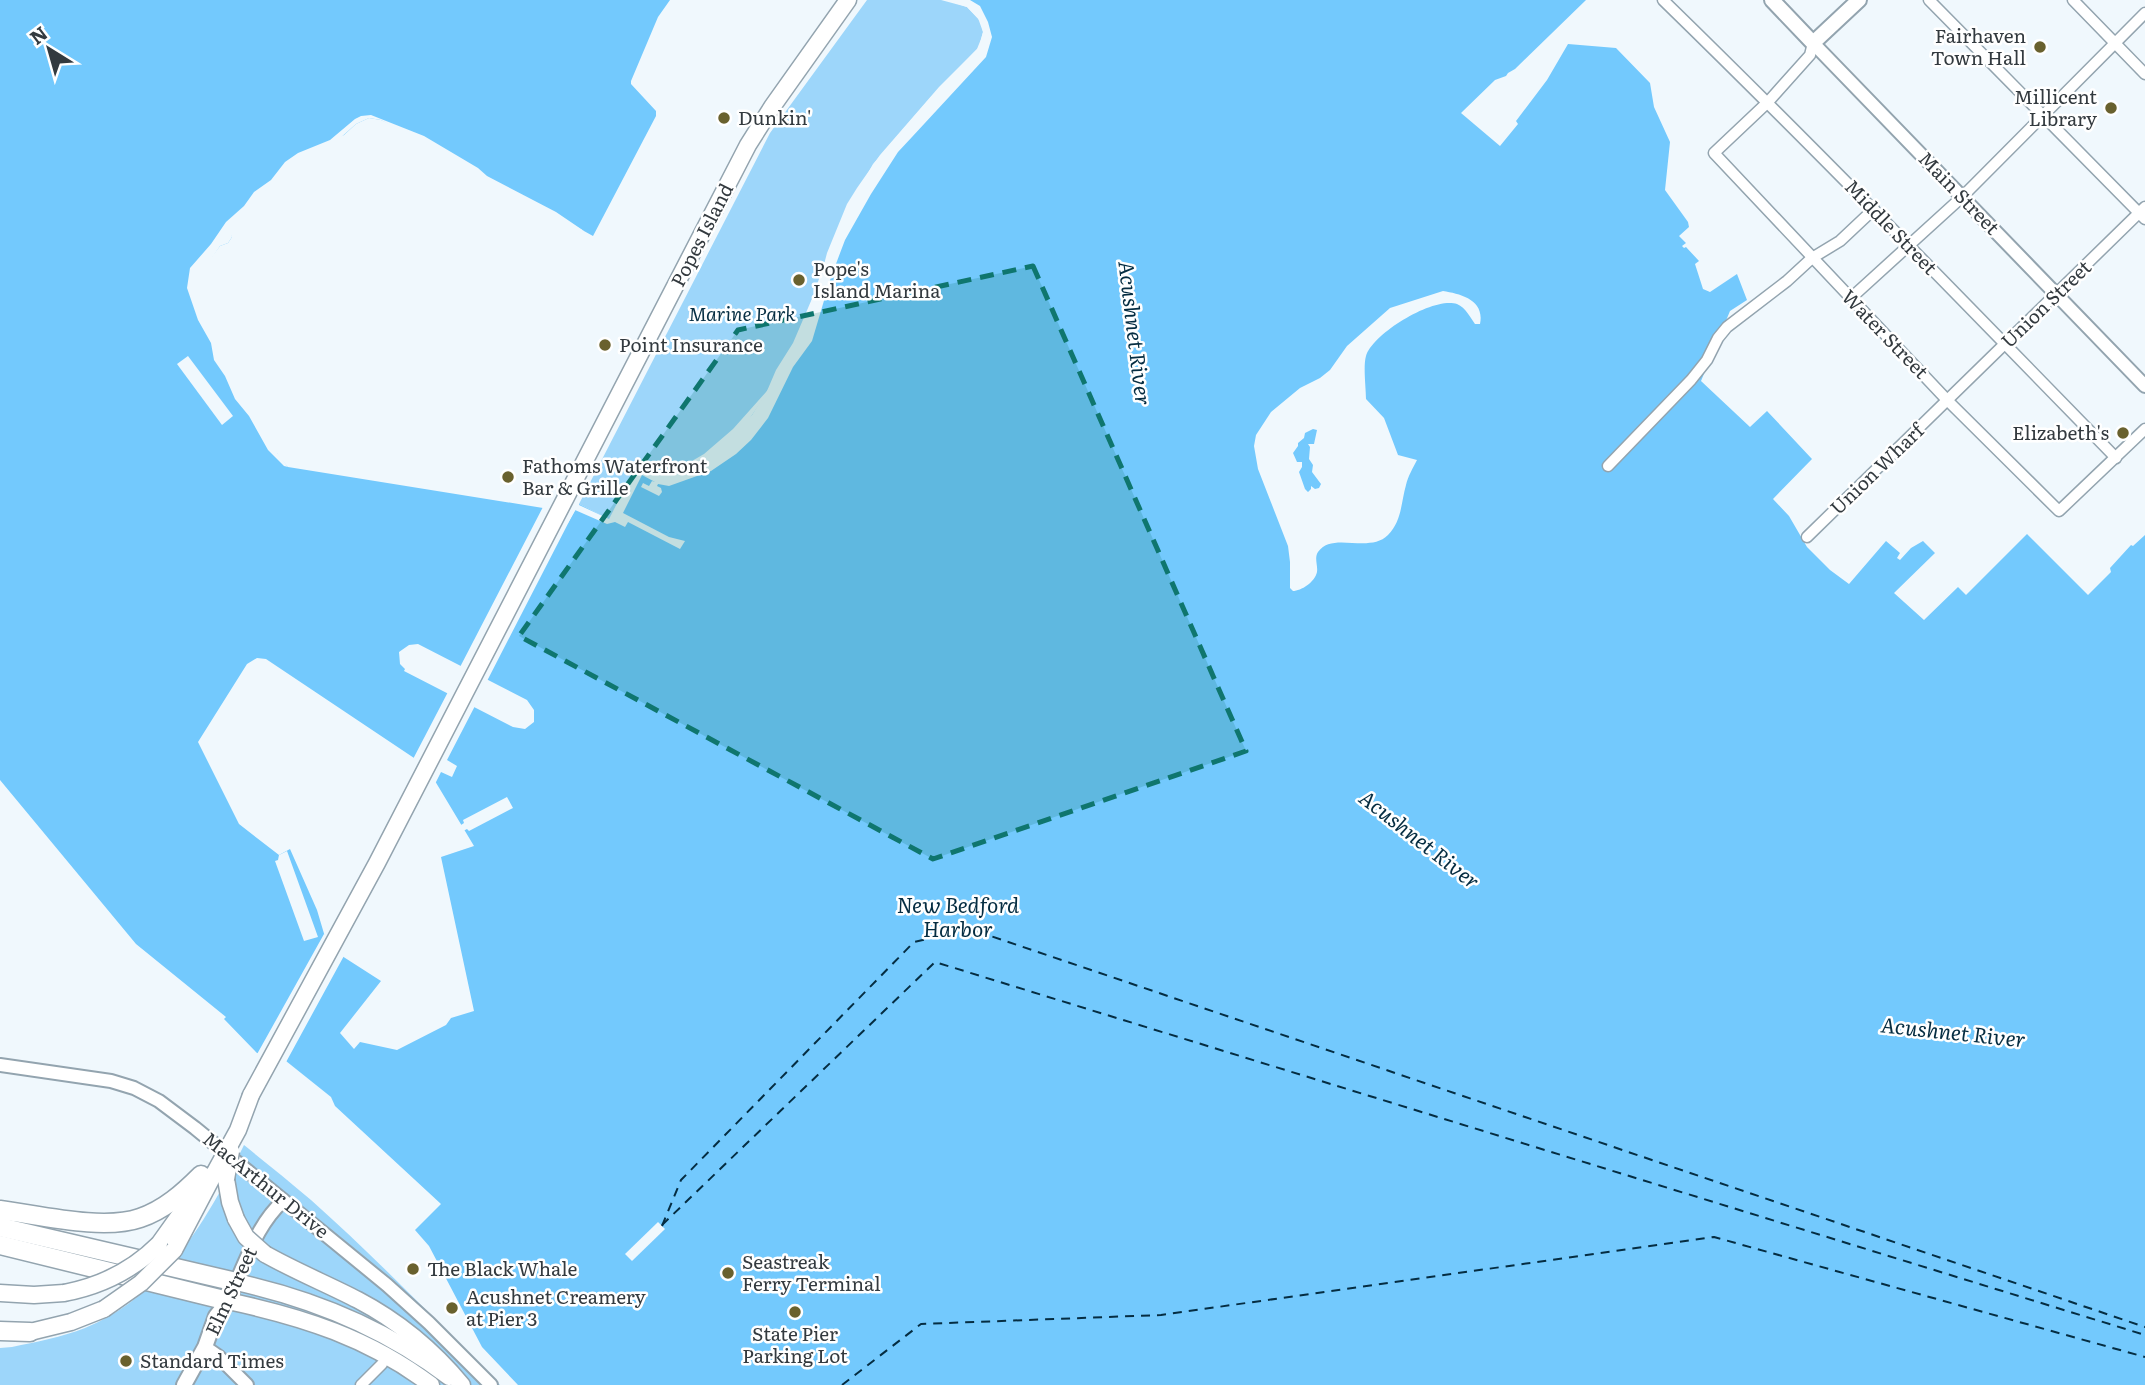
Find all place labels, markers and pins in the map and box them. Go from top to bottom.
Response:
place label: Fairhaven Town Hall [1931,21,2026,71]
marker: Fairhaven Town Hall [2032,39,2048,55]
place label: Millicent Library [2014,82,2097,132]
marker: Millicent Library [2103,100,2119,116]
place label: Dunkin' [738,103,811,131]
marker: Dunkin' [716,110,732,126]
place label: Pope's Island Marina [813,254,941,304]
marker: Pope's Island Marina [791,272,807,288]
place label: Point Insurance [619,330,763,358]
marker: Point Insurance [597,337,613,353]
place label: Elizabeth's [2012,418,2109,446]
marker: Elizabeth's [2115,425,2131,441]
place label: Fathoms Waterfront Bar & Grille [522,451,708,501]
marker: Fathoms Waterfront Bar & Grille [500,469,516,485]
place label: Seastreak Ferry Terminal [742,1247,881,1297]
place label: The Black Whale [427,1254,577,1282]
marker: The Black Whale [405,1261,421,1277]
marker: Seastreak Ferry Terminal [720,1265,736,1281]
place label: Acushnet Creamery at Pier 3 [466,1282,646,1332]
marker: Acushnet Creamery at Pier 3 [444,1300,460,1316]
marker: State Pier Parking Lot [787,1304,803,1320]
place label: State Pier Parking Lot [742,1319,848,1369]
place label: Standard Times [140,1346,284,1374]
marker: Standard Times [118,1353,134,1369]

